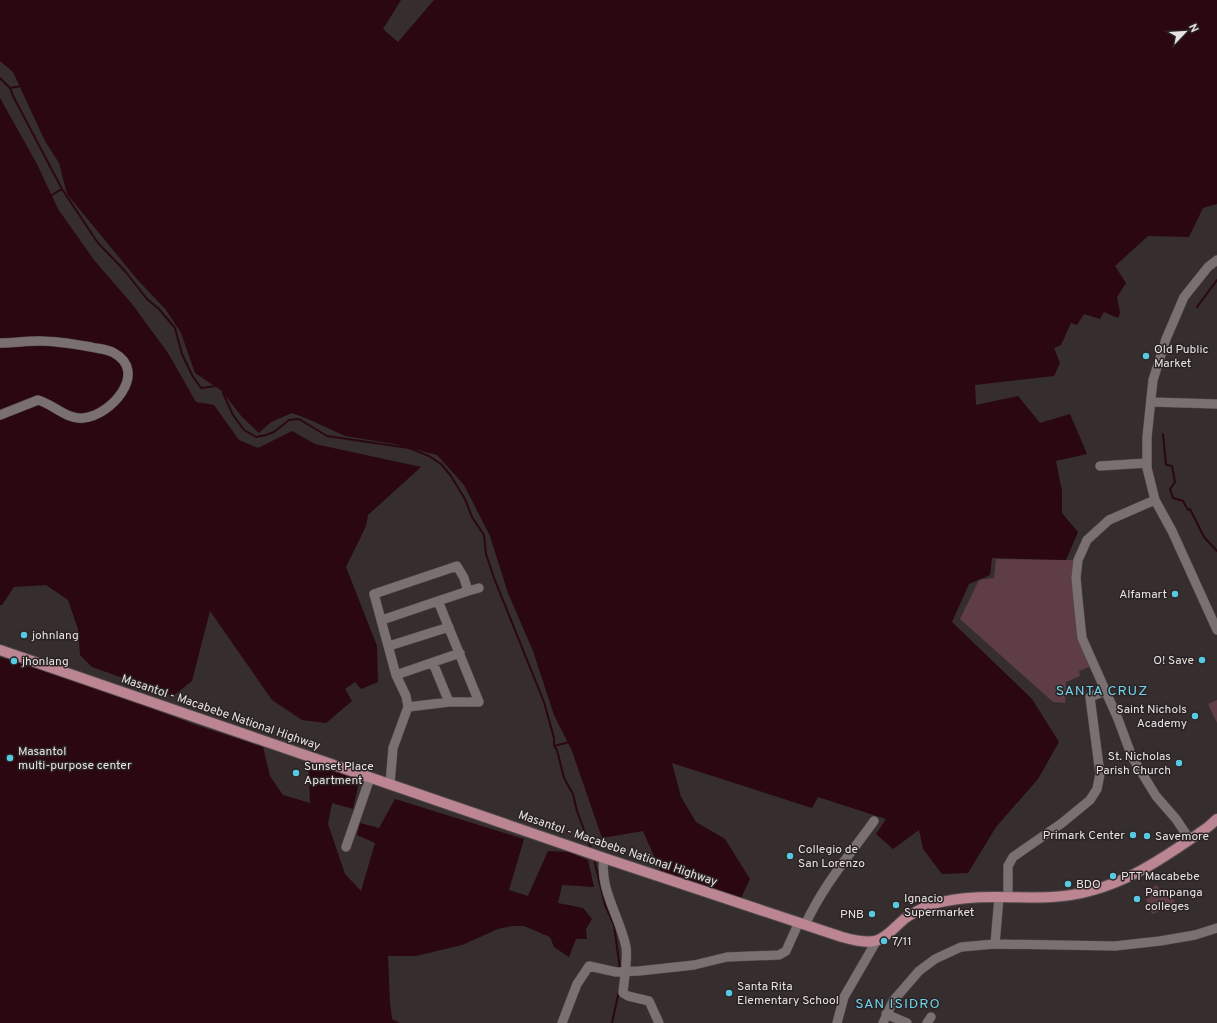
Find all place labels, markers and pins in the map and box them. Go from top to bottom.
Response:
place label: Old Public Market [1154,342,1209,372]
marker: Old Public Market [1141,351,1151,361]
place label: Alfamart [1119,587,1167,603]
marker: Alfamart [1170,589,1180,599]
place label: johnlang [31,628,79,644]
marker: johnlang [19,630,29,640]
place label: O! Save [1153,653,1194,669]
place label: jhonlang [21,654,69,670]
marker: O! Save [1197,655,1207,665]
marker: jhonlang [9,656,19,666]
place label: Saint Nichols Academy [1117,702,1187,732]
marker: Saint Nichols Academy [1190,711,1200,721]
place label: Masantol multi-purpose center [18,744,132,774]
place label: St. Nicholas Parish Church [1096,749,1171,779]
marker: Masantol multi-purpose center [5,753,15,763]
marker: St. Nicholas Parish Church [1174,758,1184,768]
place label: Sunset Place Apartment [304,759,374,789]
marker: Sunset Place Apartment [291,768,301,778]
place label: Primark Center [1043,828,1125,844]
place label: Savemore [1155,829,1209,845]
marker: Primark Center [1128,830,1138,840]
marker: Savemore [1142,831,1152,841]
place label: Collegio de San Lorenzo [798,842,865,872]
marker: Collegio de San Lorenzo [785,851,795,861]
place label: PTT Macabebe [1121,869,1200,885]
marker: PTT Macabebe [1108,871,1118,881]
place label: BDO [1076,877,1101,893]
marker: BDO [1063,879,1073,889]
place label: Pampanga colleges [1145,885,1203,915]
place label: Ignacio Supermarket [904,891,974,921]
marker: Pampanga colleges [1132,894,1142,904]
marker: Ignacio Supermarket [891,900,901,910]
place label: PNB [840,907,864,923]
marker: PNB [867,909,877,919]
place label: 7/11 [892,934,912,950]
marker: 7/11 [879,936,889,946]
place label: Santa Rita Elementary School [737,979,839,1009]
marker: Santa Rita Elementary School [724,988,734,998]

